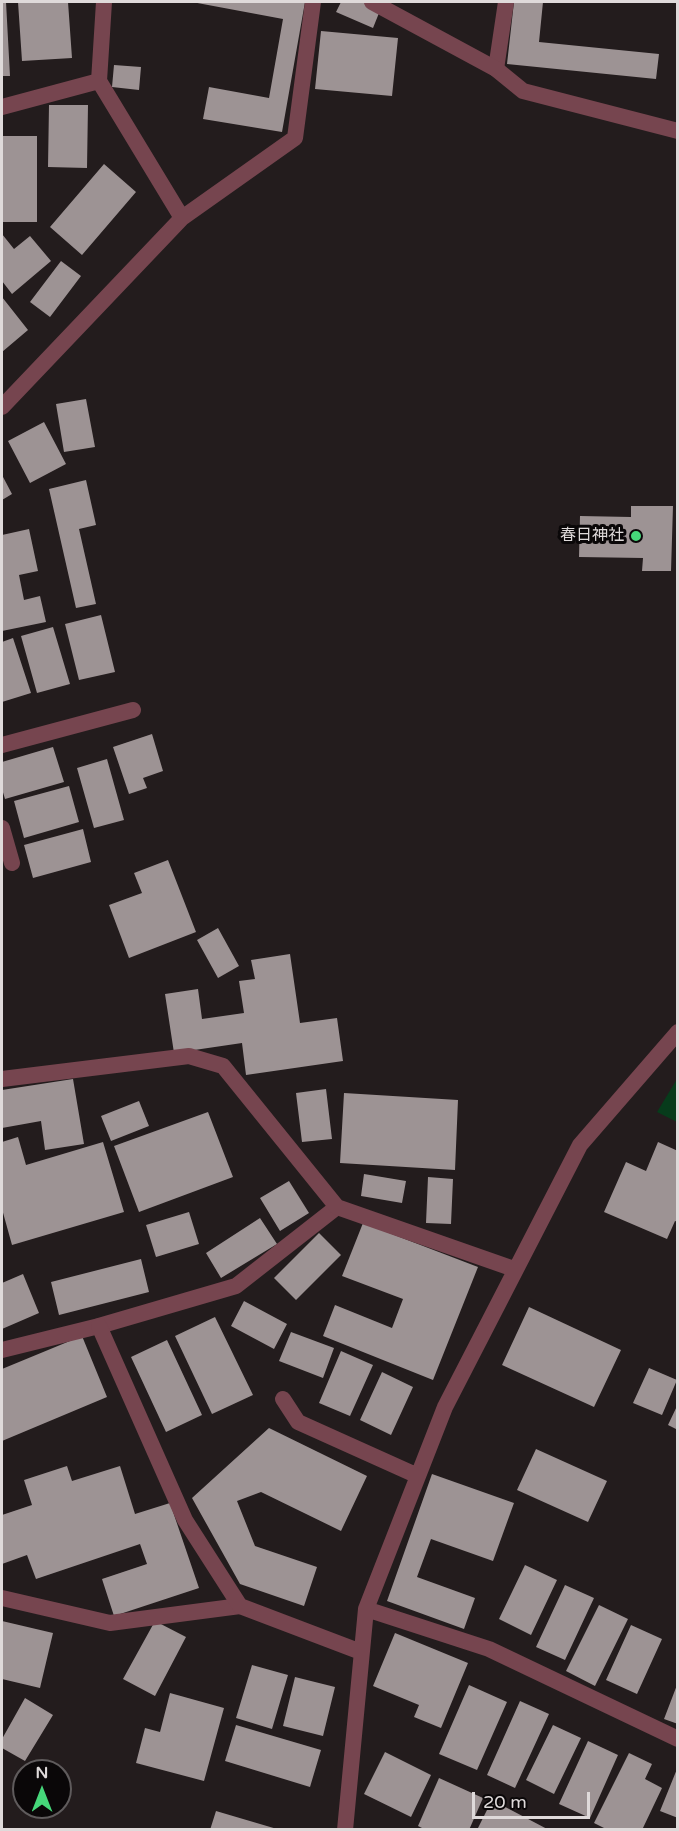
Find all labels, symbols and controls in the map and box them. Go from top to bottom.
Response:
place label: 春日神社 [560,526,624,546]
marker: 春日神社 [629,529,643,543]
north arrow [12,1759,72,1819]
text: N [36,1763,48,1783]
scale bar [475,1780,594,1818]
text: 20 m [483,1791,527,1813]

